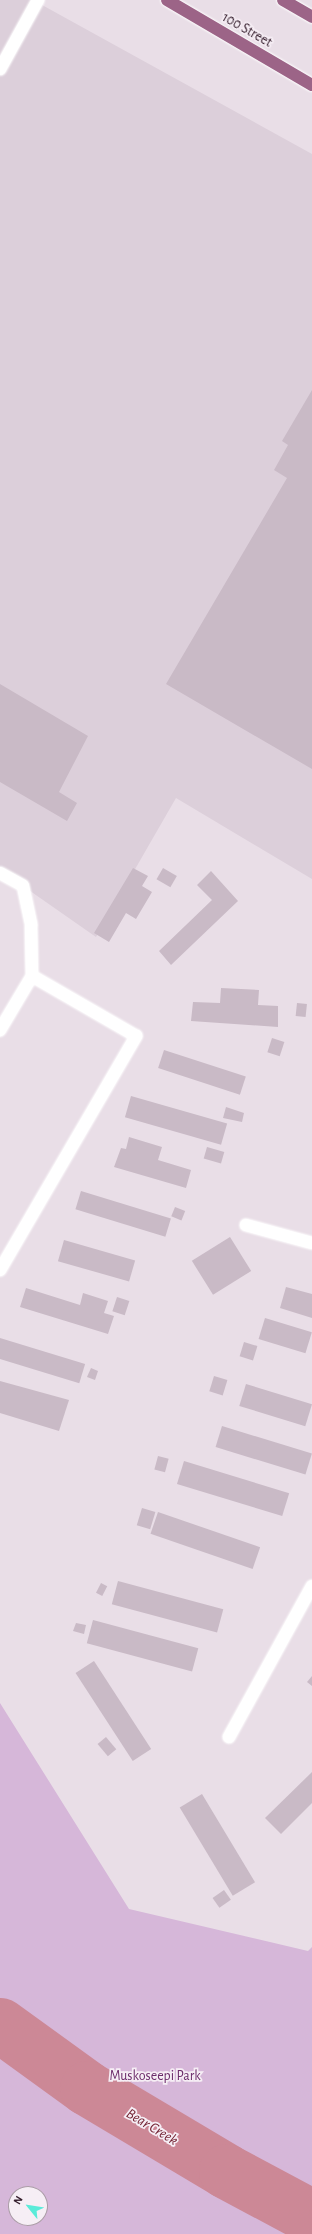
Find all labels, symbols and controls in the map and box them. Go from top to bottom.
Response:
street label: 100 Street [219,9,275,51]
park label: Muskoseepi Park [109,2068,201,2084]
water label: Bear Creek [123,2105,181,2149]
north arrow [8,2186,48,2226]
text: N [11,2194,25,2206]

